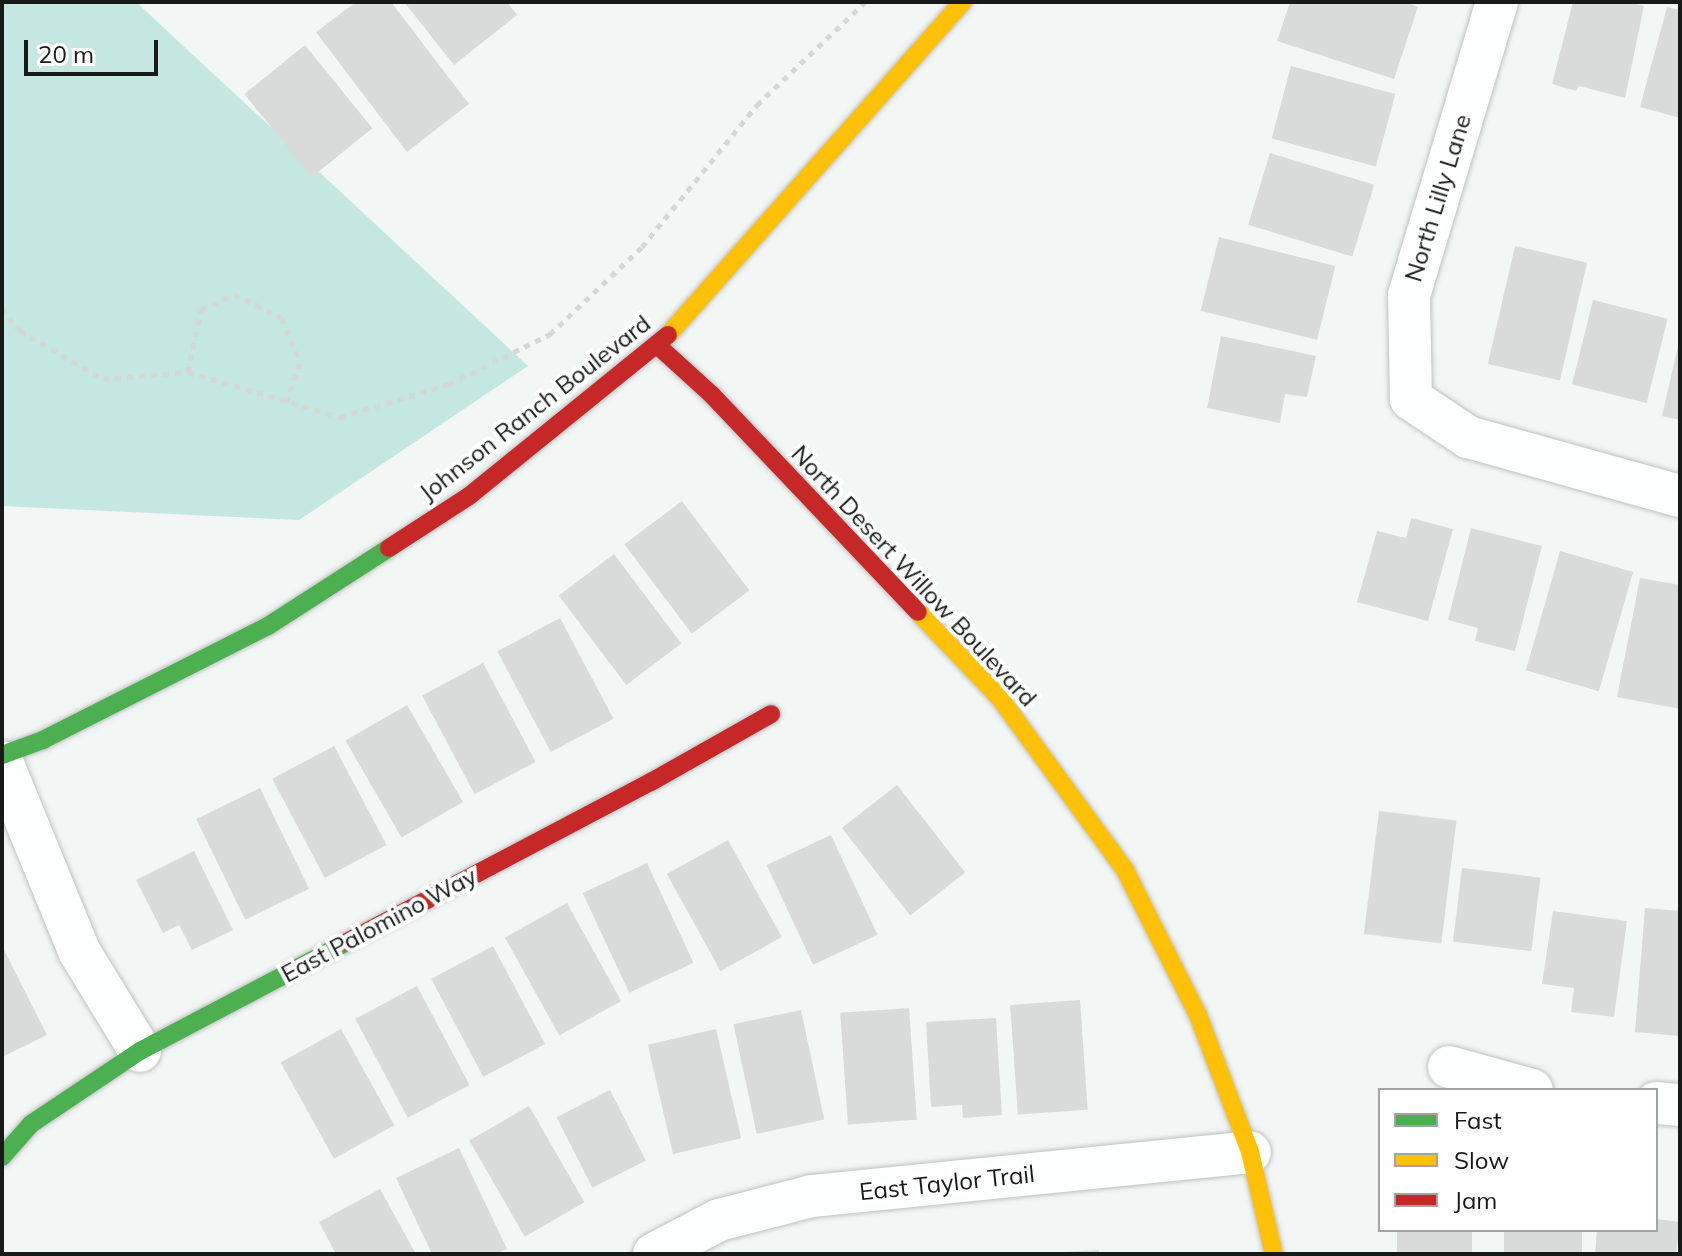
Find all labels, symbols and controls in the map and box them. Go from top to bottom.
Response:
scale bar [28,24,162,74]
text: 20 m [38,39,94,69]
street label: North Lilly Lane [1399,111,1477,285]
street label: Johnson Ranch Boulevard [414,309,656,507]
street label: North Desert Willow Boulevard [785,439,1043,713]
street label: East Palomino Way [277,861,481,989]
legend [1378,1088,1658,1232]
text: Fast [1454,1105,1502,1135]
text: Slow [1454,1145,1509,1175]
street label: East Taylor Trail [858,1159,1036,1207]
text: Jam [1454,1185,1497,1215]

